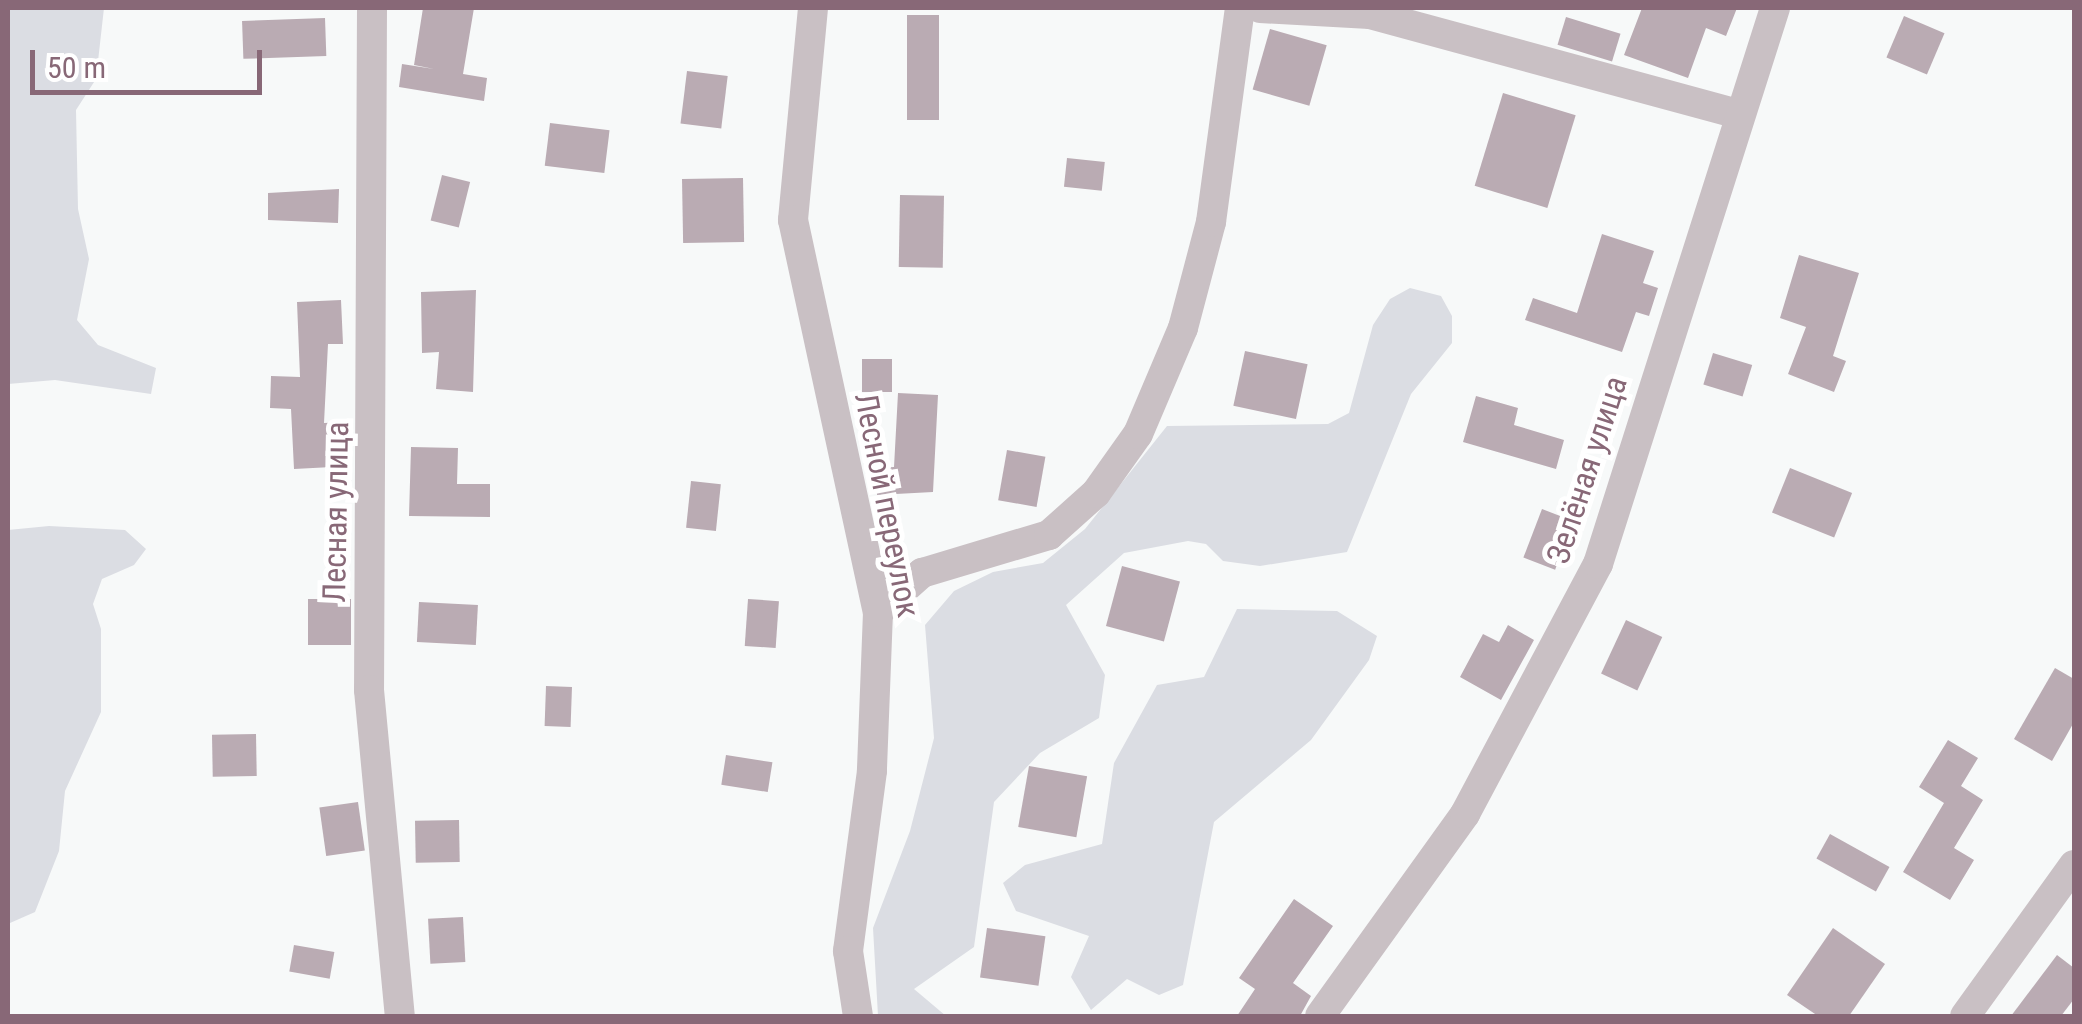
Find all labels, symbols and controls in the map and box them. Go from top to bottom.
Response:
scale bar [35,30,268,92]
text: 50 m [47,50,106,85]
street label: Зелёная улица [1539,371,1635,569]
street label: Лесной переулок [846,390,928,620]
street label: Лесная улица [315,421,357,603]

